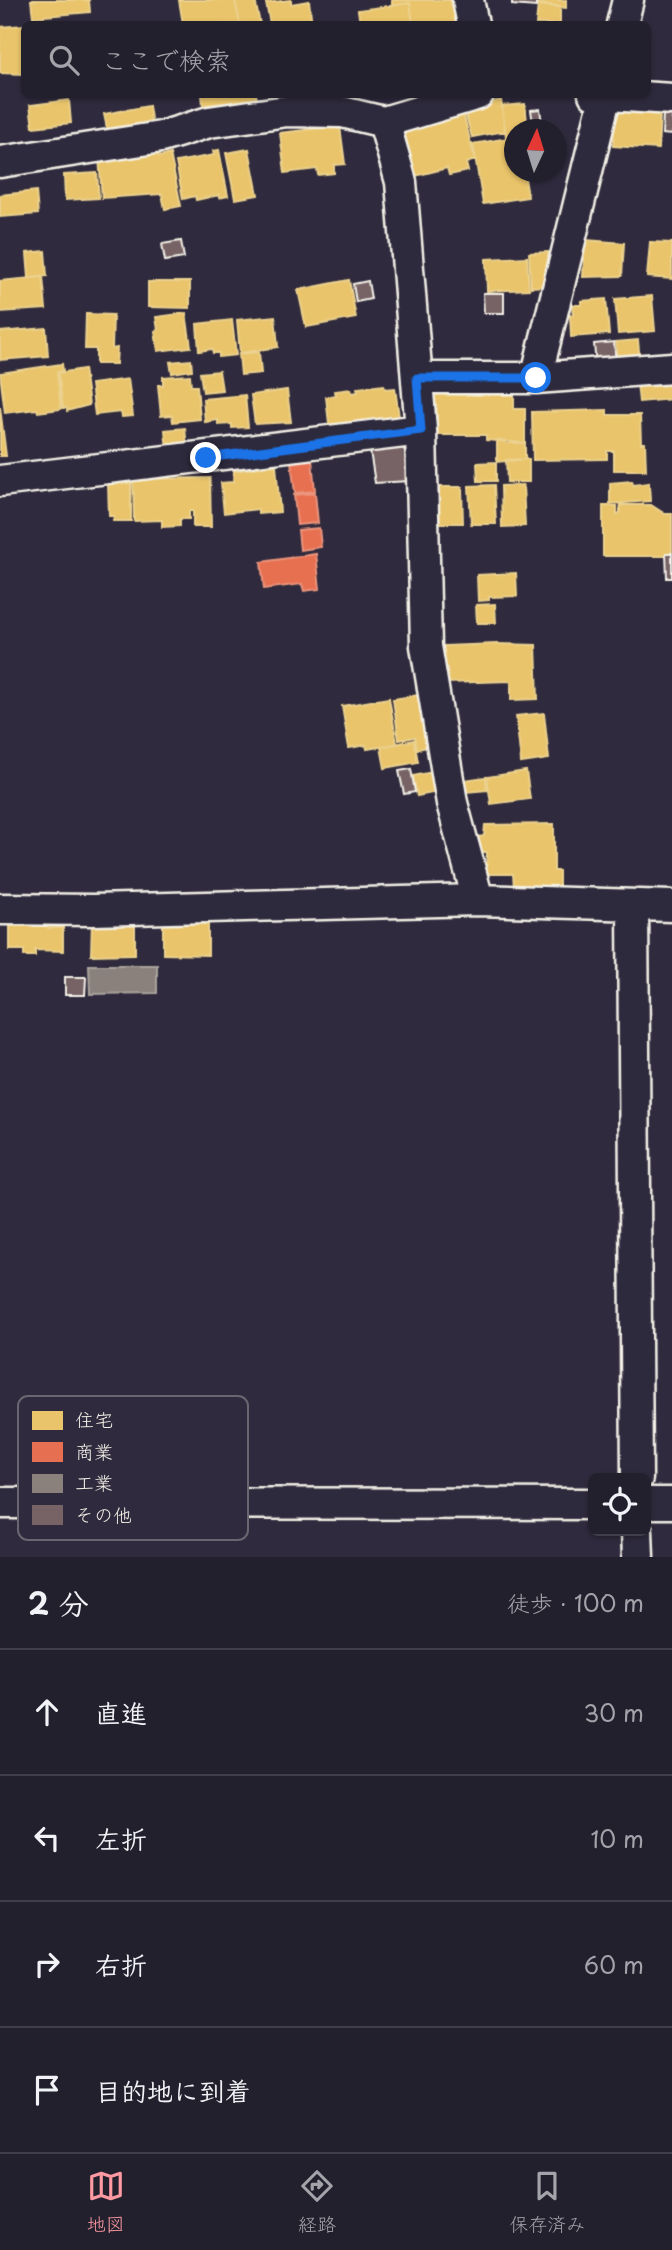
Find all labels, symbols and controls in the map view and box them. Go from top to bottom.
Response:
search box [21,21,651,98]
text: ここで検索 [101,40,231,79]
icon: search [45,41,83,79]
north arrow [504,119,567,182]
route start [520,362,551,393]
route end [190,442,221,473]
legend [18,1396,248,1540]
text: 住宅 [75,1405,113,1433]
text: 商業 [75,1437,113,1465]
text: 工業 [75,1468,113,1496]
map controls [588,1473,651,1536]
button: locate [588,1473,651,1536]
text: その他 [75,1500,132,1528]
text: 2 分 [28,1580,89,1625]
text: 徒歩 · 100 m [507,1585,644,1620]
icon: ahead [28,1693,66,1731]
text: 直進 [95,1693,147,1732]
text: 30 m [583,1695,644,1730]
icon: left [28,1819,66,1857]
text: 左折 [95,1819,147,1858]
text: 10 m [590,1821,644,1856]
icon: right [28,1945,66,1983]
text: 右折 [95,1945,147,1984]
text: 60 m [584,1947,644,1982]
icon: arrive [28,2071,66,2109]
text: 目的地に到着 [95,2071,251,2110]
tab: 地図 [87,2167,125,2237]
tab: 経路 [298,2167,336,2237]
tab: 保存済み [509,2167,585,2237]

